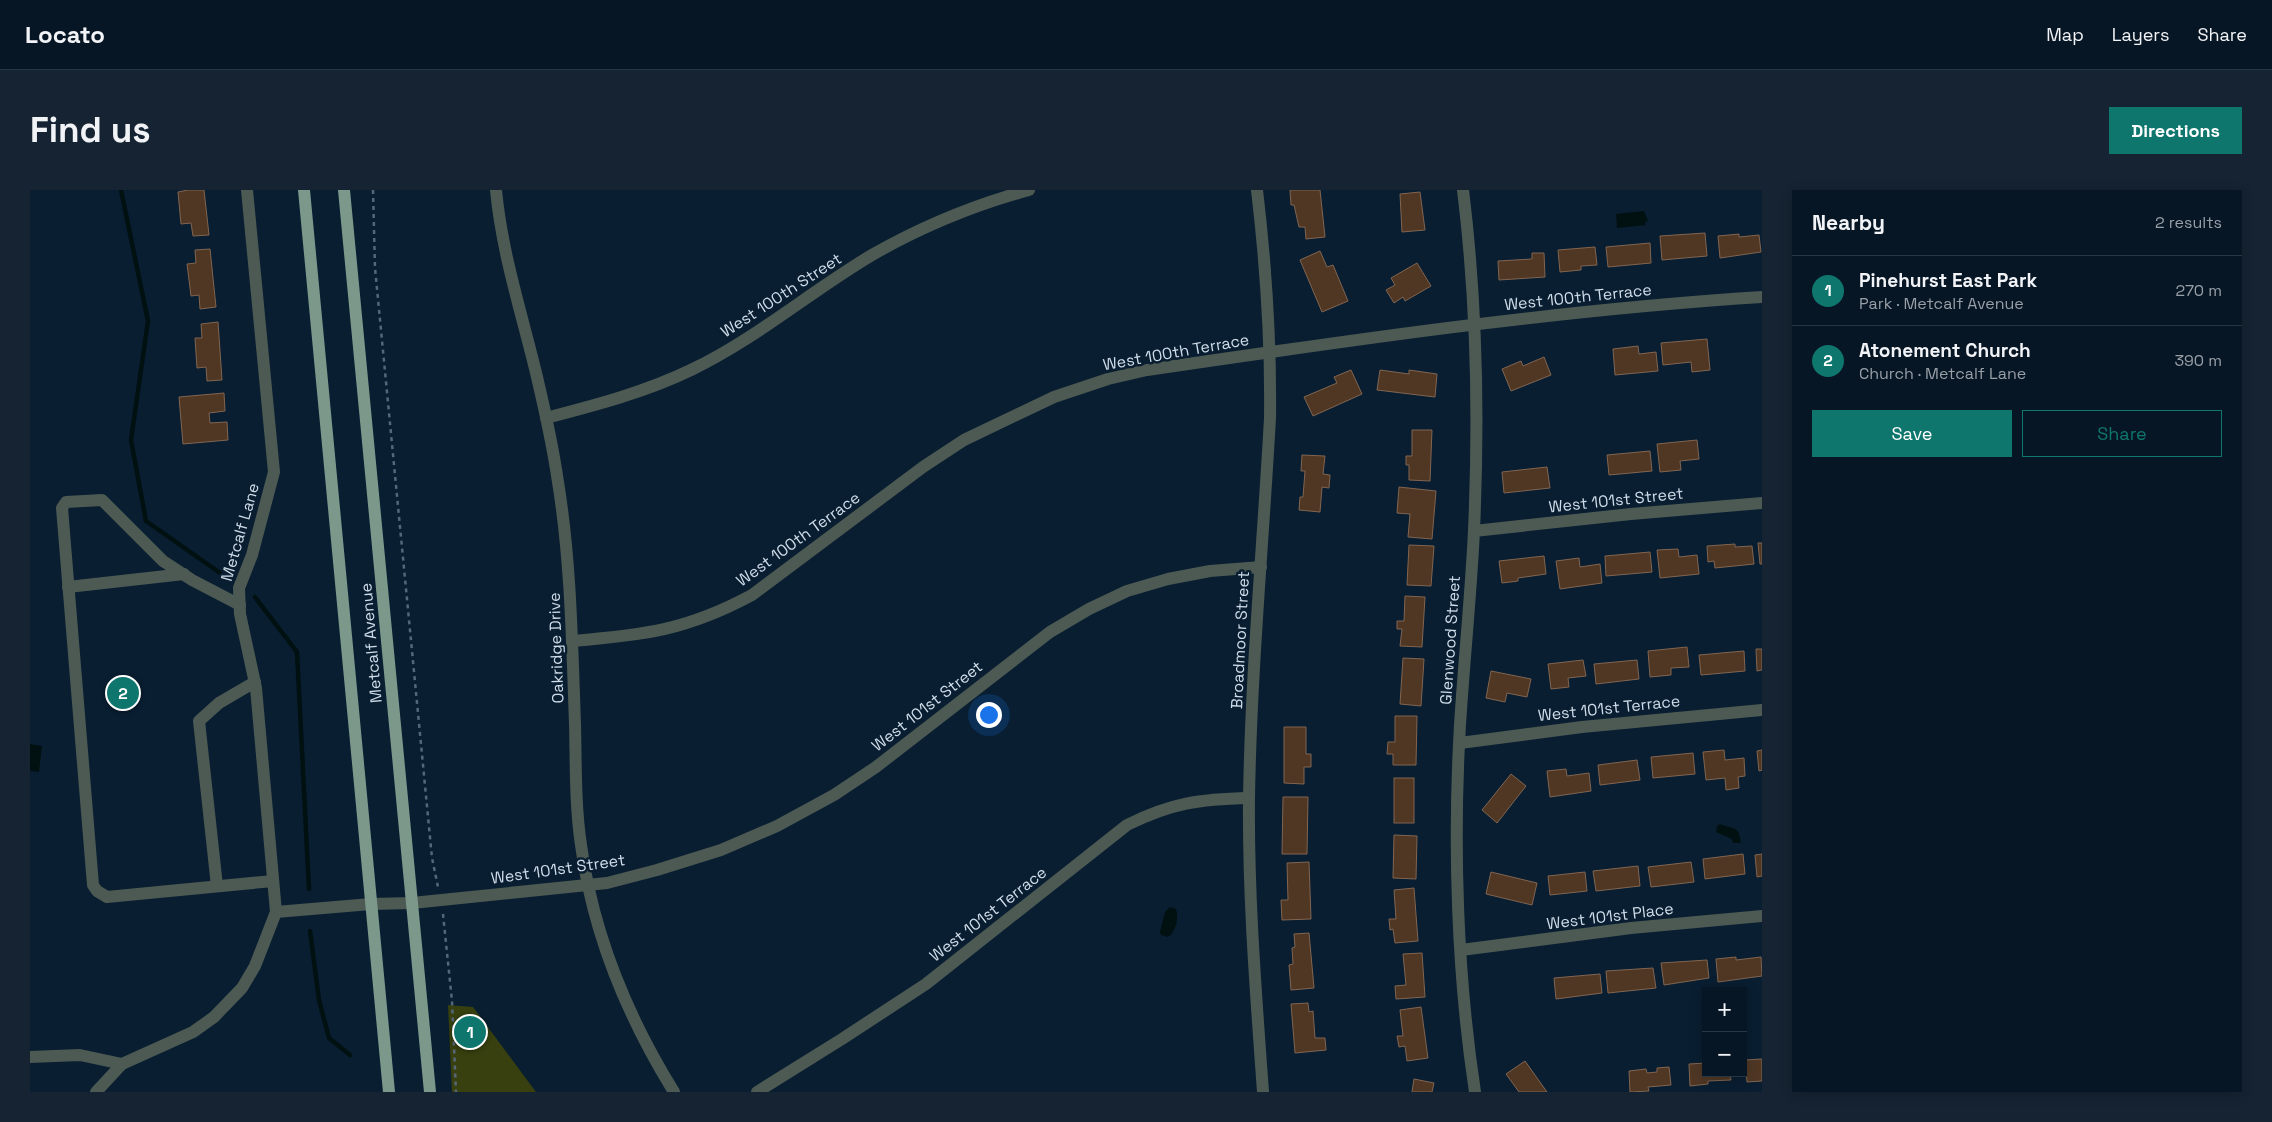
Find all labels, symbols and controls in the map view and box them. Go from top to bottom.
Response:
text: Locato [25,19,105,50]
text: Map [2046,23,2084,46]
text: Layers [2112,23,2169,46]
text: Share [2197,23,2247,46]
button: Directions [2109,107,2242,154]
text: Find us [30,108,151,152]
text: Nearby [1812,209,1885,236]
text: 2 results [2155,212,2222,233]
street label: West 100th Street [716,248,846,342]
text: Pinehurst East Park [1859,268,2037,293]
street label: West 100th Terrace [1503,279,1653,315]
text: 1 [1824,280,1832,301]
text: 270 m [2175,280,2222,301]
text: Park · Metcalf Avenue [1859,293,2024,314]
street label: West 100th Terrace [1101,329,1251,375]
text: Atonement Church [1859,338,2031,363]
text: 2 [1823,350,1833,371]
text: 390 m [2174,350,2222,371]
text: Church · Metcalf Lane [1859,363,2026,384]
button: Save [1812,410,2012,457]
button: Share [2022,410,2222,457]
street label: Metcalf Lane [216,480,264,584]
street label: West 101st Street [1548,482,1684,518]
street label: West 100th Terrace [732,487,864,591]
street label: Broadmoor Street [1226,571,1254,709]
street label: Glenwood Street [1435,575,1465,705]
street label: Metcalf Avenue [355,582,387,704]
street label: Oakridge Drive [544,592,568,704]
street label: West 101st Street [867,656,987,756]
pin: 2 [107,674,139,712]
street label: West 101st Terrace [1537,690,1681,726]
your location [976,702,1002,728]
street label: West 101st Street [490,849,626,889]
street label: West 101st Terrace [925,862,1051,966]
street label: West 101st Place [1545,898,1675,934]
map controls [1702,987,1747,1077]
button: + [1702,987,1747,1032]
pin: 1 [454,1013,486,1051]
button: − [1702,1032,1747,1077]

